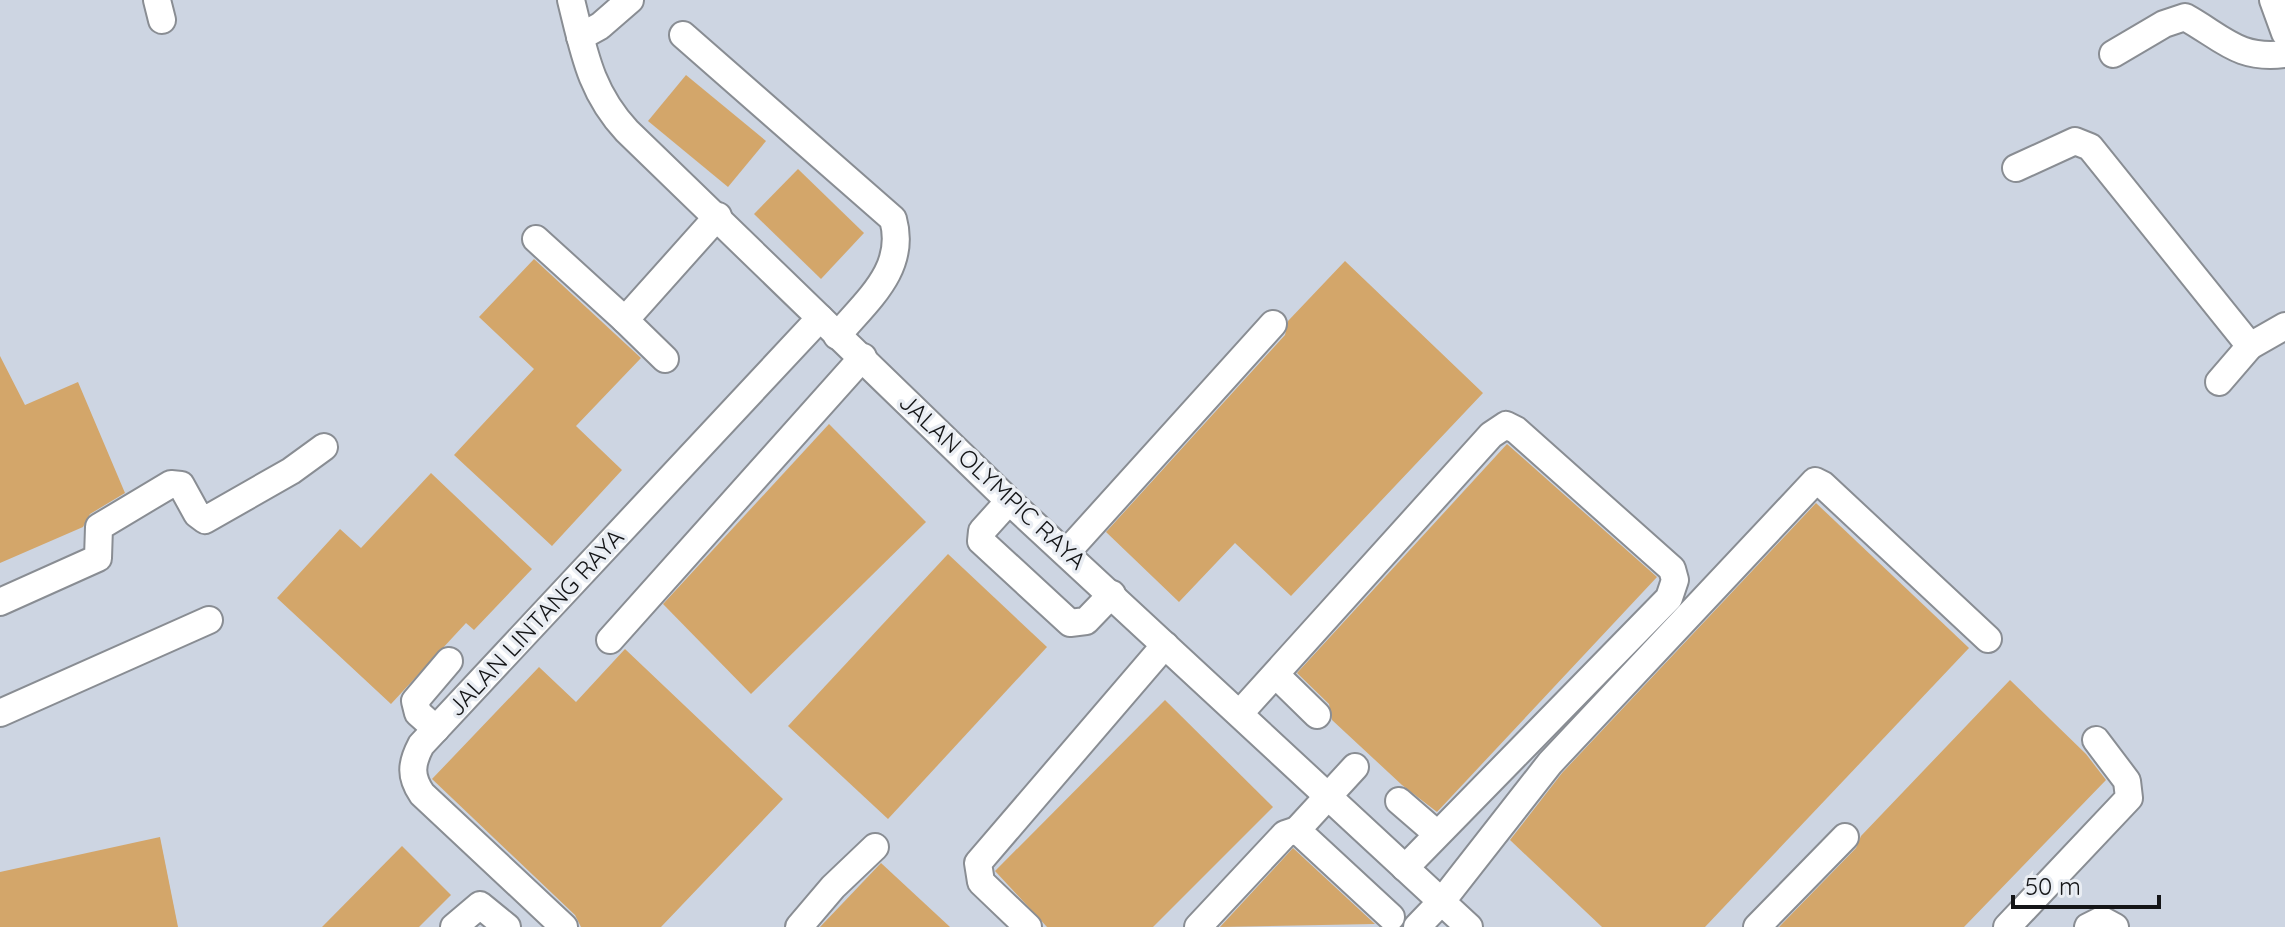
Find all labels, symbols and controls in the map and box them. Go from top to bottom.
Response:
street label: JALAN OLYMPIC RAYA [893,386,1093,576]
street label: JALAN LINTANG RAYA [440,522,630,722]
scale bar [2013,859,2159,909]
text: 50 m [2025,871,2081,901]

